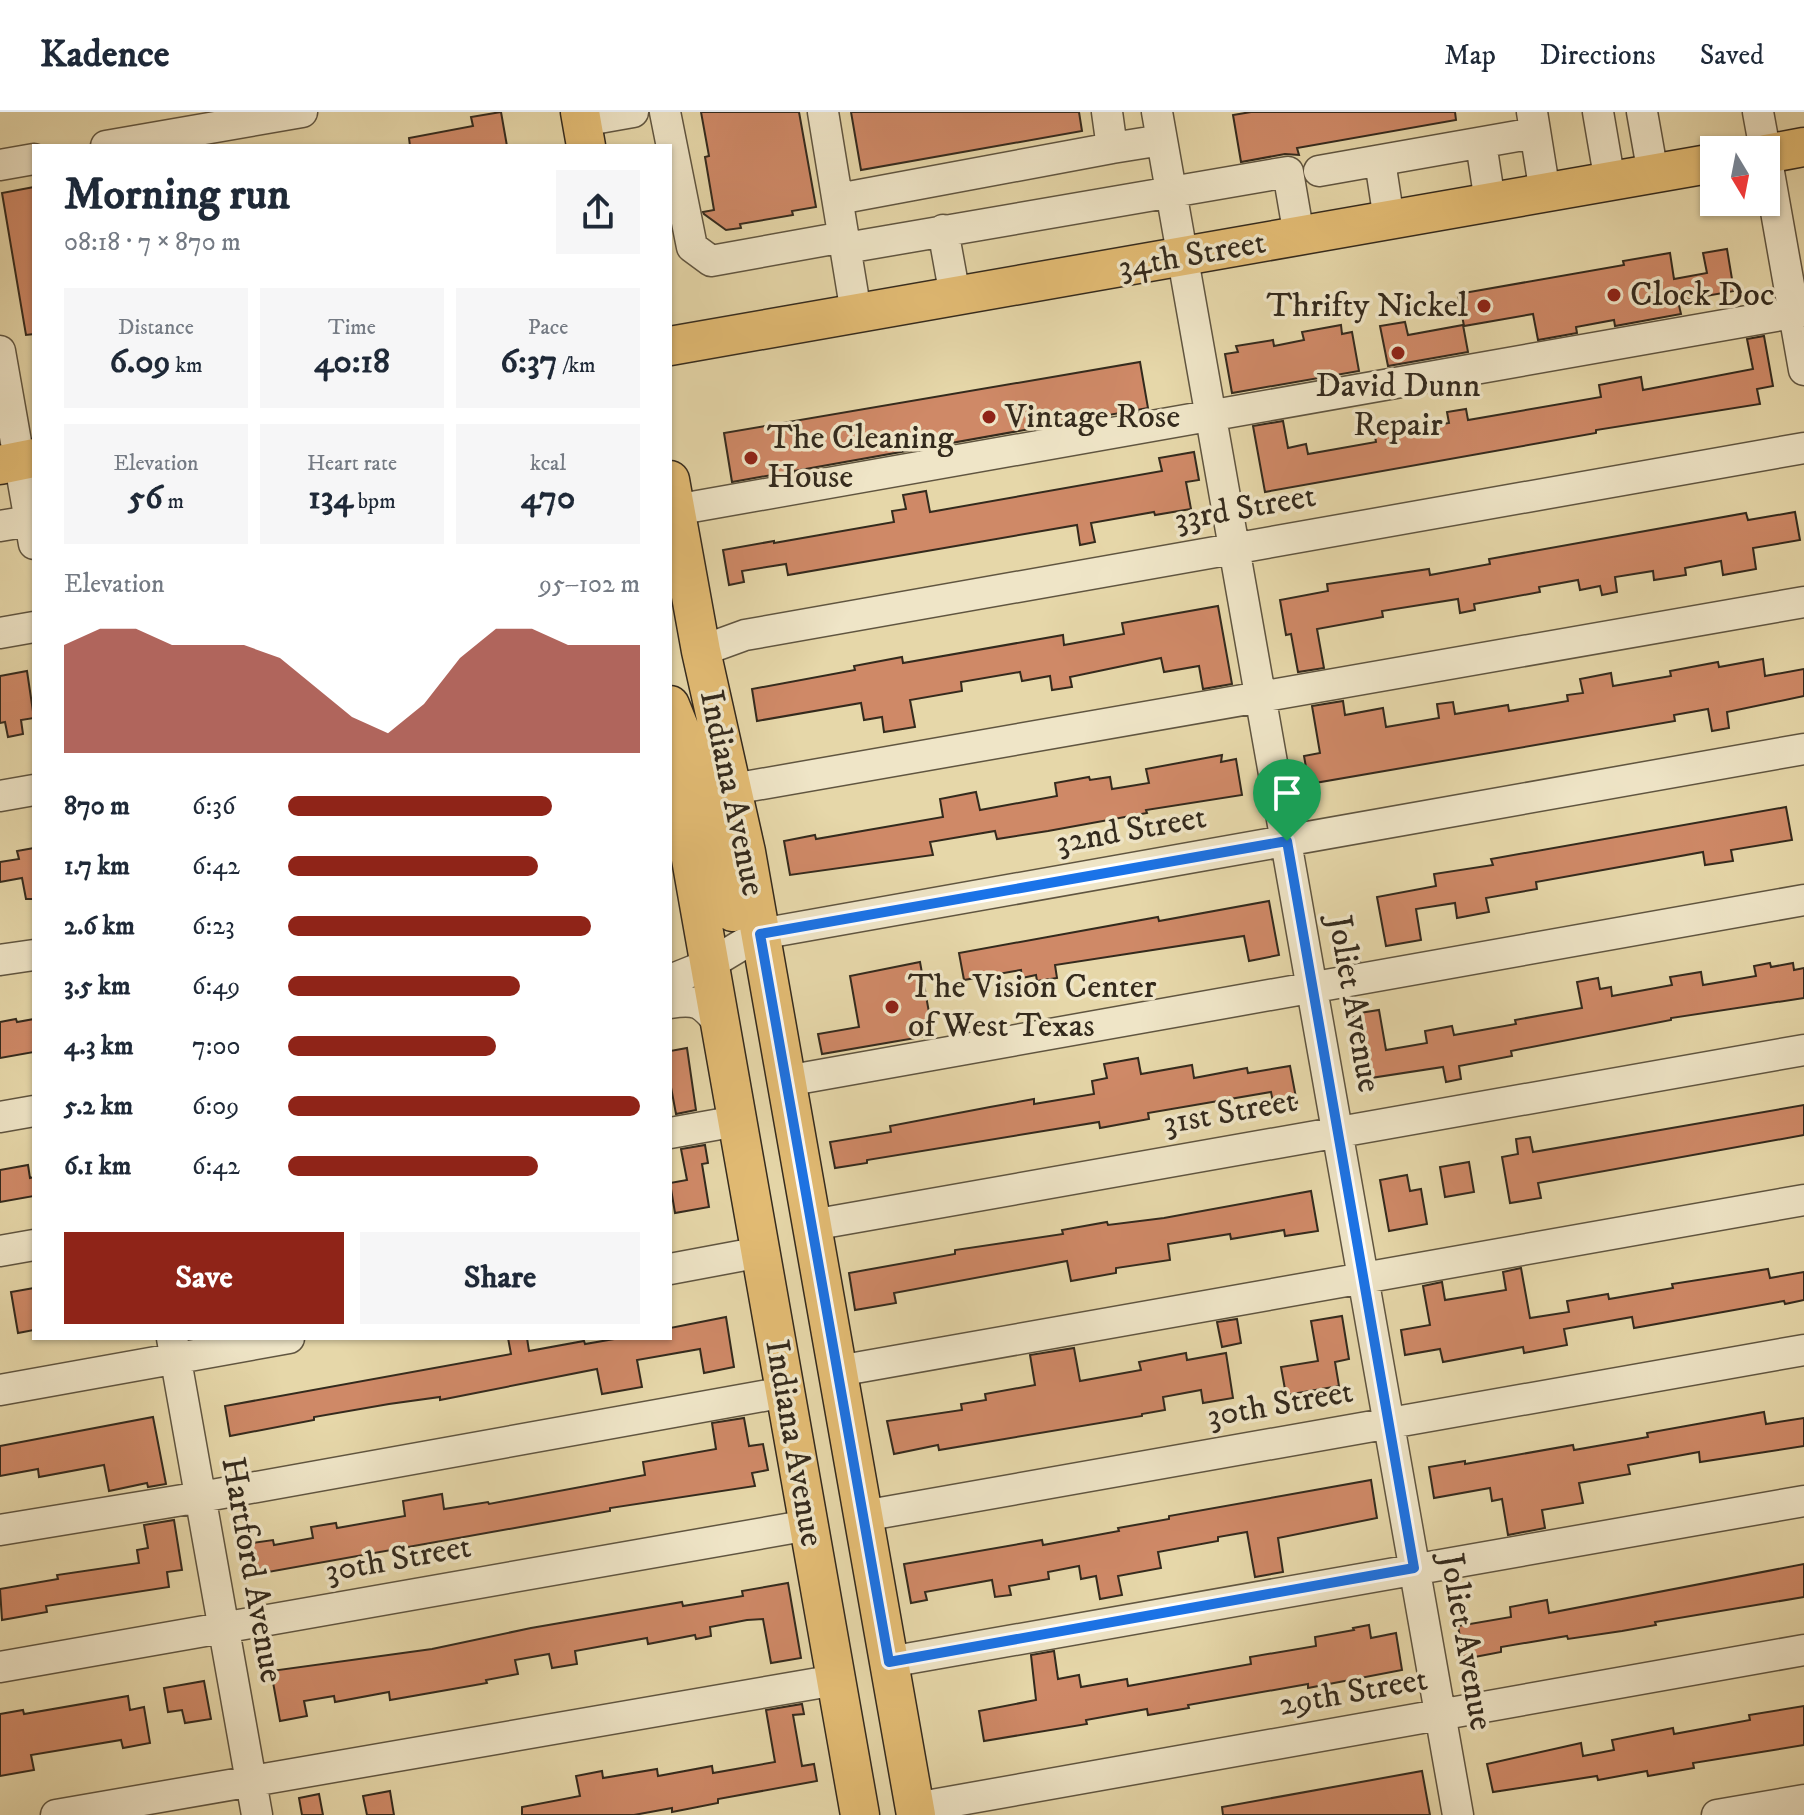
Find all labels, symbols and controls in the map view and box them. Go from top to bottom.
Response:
text: Kadence [40,31,169,79]
text: Map [1444,38,1496,73]
text: Directions [1540,38,1656,73]
text: Saved [1700,38,1764,73]
north arrow [1700,136,1780,216]
map controls [1700,136,1780,216]
text: Morning run [64,168,290,223]
button: share [556,170,640,254]
street label: 34th Street [1115,221,1269,289]
text: 08:18 · 7 × 870 m [64,226,241,259]
place label: Clock Doc [1630,274,1775,316]
place label: Thrifty Nickel [1267,285,1469,327]
marker: Clock Doc [1605,286,1623,304]
marker: Thrifty Nickel [1475,297,1493,315]
text: Distance [118,314,194,341]
text: Time [328,314,376,341]
text: Pace [528,314,568,341]
text: 6.09 [109,341,170,383]
text: 40:18 [314,341,390,383]
text: 6:37 [500,341,558,383]
marker: David Dunn Repair [1389,344,1407,362]
text: km [170,352,203,379]
text: /km [558,352,596,379]
place label: David Dunn Repair [1316,365,1481,446]
place label: Vintage Rose [1004,396,1180,438]
marker: Vintage Rose [980,408,998,426]
place label: The Cleaning House [767,417,954,498]
marker: The Cleaning House [742,449,760,467]
text: Elevation [113,450,199,477]
text: Heart rate [307,450,397,477]
text: kcal [530,450,566,477]
street label: 33rd Street [1171,475,1319,541]
text: 56 [128,477,163,519]
text: 134 [308,477,353,519]
text: 470 [521,477,575,519]
text: m [163,488,184,515]
text: bpm [353,488,396,515]
text: Elevation [64,568,165,601]
text: 95–102 m [539,568,640,601]
street label: Indiana Avenue [690,686,774,900]
pin [1253,759,1321,841]
icon: arrive [1265,771,1309,815]
text: 870 m [64,790,130,823]
text: 6:36 [192,790,236,823]
street label: 32nd Street [1053,796,1209,864]
text: 1.7 km [64,850,130,883]
text: 6:42 [192,850,240,883]
street label: Joliet Avenue [1317,909,1390,1096]
text: 2.6 km [64,910,135,943]
text: 6:23 [192,910,235,943]
place label: The Vision Center of West Texas [908,966,1157,1047]
text: 3.5 km [64,970,130,1003]
text: 6:49 [192,970,240,1003]
marker: The Vision Center of West Texas [883,998,901,1016]
text: 4.3 km [64,1030,133,1063]
text: 7:00 [192,1030,240,1063]
street label: 31st Street [1160,1080,1300,1144]
text: 5.2 km [64,1090,133,1123]
text: 6:09 [192,1090,239,1123]
text: 6.1 km [64,1150,131,1183]
text: 6:42 [192,1150,240,1183]
button: Save [64,1232,344,1324]
button: Share [360,1232,640,1324]
street label: Indiana Avenue [755,1336,833,1550]
street label: 30th Street [1204,1371,1356,1437]
street label: Hartford Avenue [211,1454,293,1686]
street label: 30th Street [322,1526,474,1592]
street label: Joliet Avenue [1429,1547,1502,1734]
street label: 29th Street [1275,1658,1431,1726]

